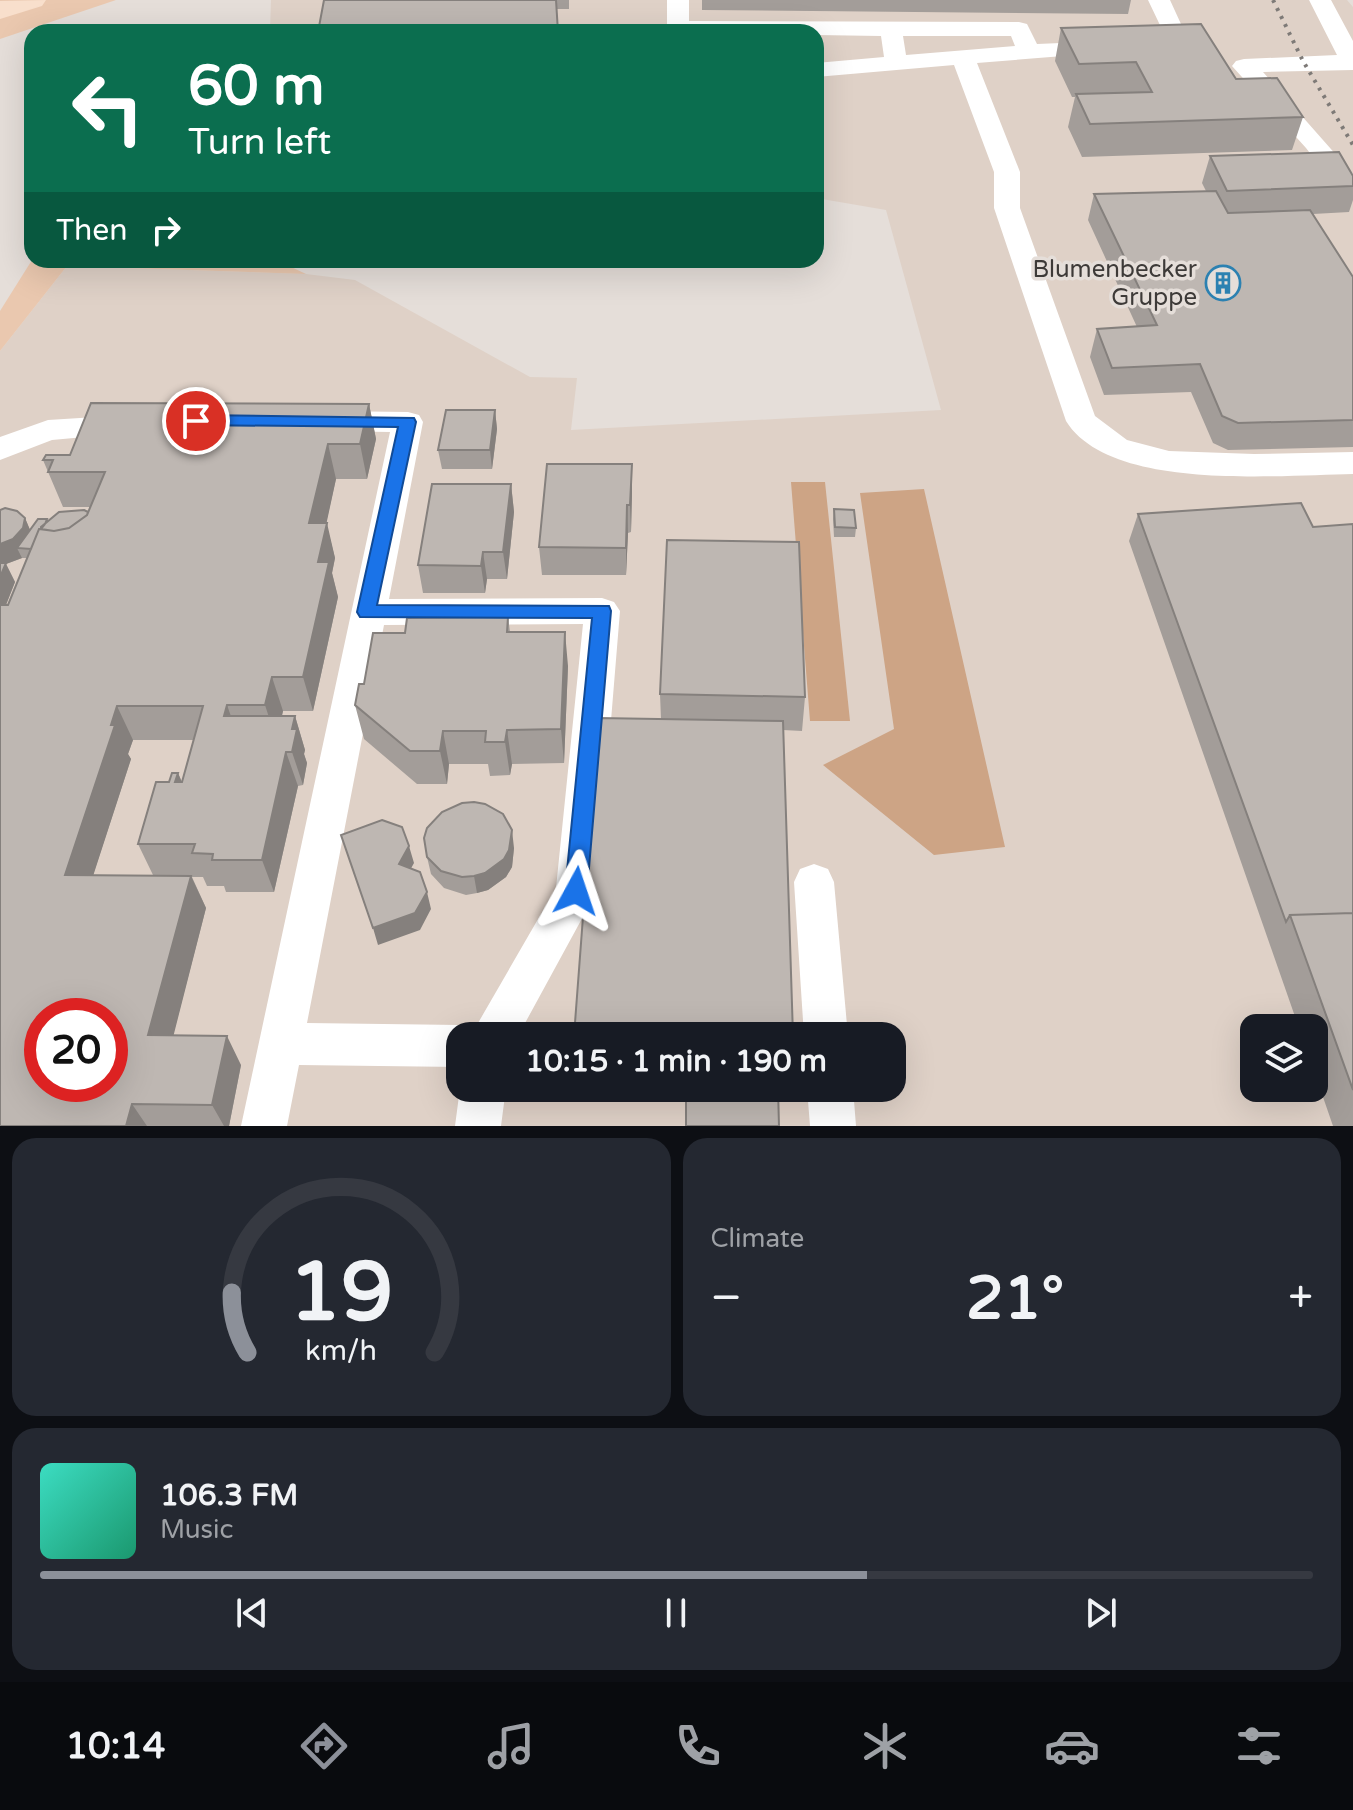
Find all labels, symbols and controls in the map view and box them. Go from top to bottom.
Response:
text: 60 m [188,53,324,120]
icon: left [56,56,160,160]
text: Turn left [188,121,331,164]
icon: right [144,208,188,252]
text: Then [56,212,128,249]
place label: Blumenbecker Gruppe [1033,255,1198,312]
building icon: Blumenbecker Gruppe [1204,264,1242,302]
pin [162,387,230,455]
icon: arrive [174,399,218,443]
position arrow [534,849,618,933]
speed limit sign: 20 [24,998,128,1102]
map controls [1240,1014,1328,1102]
button: layers [1240,1014,1328,1102]
text: 10:15 · 1 min · 190 m [525,1043,827,1080]
text: Climate [711,1223,804,1254]
text: 19 [289,1243,393,1343]
text: 21° [966,1263,1064,1335]
text: − [711,1272,742,1325]
text: + [1288,1272,1313,1325]
text: km/h [305,1334,377,1368]
text: 106.3 FM [160,1477,298,1514]
text: Music [160,1514,233,1545]
icon: previous [230,1591,274,1635]
icon: pause [654,1591,698,1635]
icon: next [1079,1591,1123,1635]
icon: directions [296,1718,352,1774]
icon: music [483,1718,539,1774]
icon: phone [670,1718,726,1774]
icon: climate [857,1718,913,1774]
icon: car [1044,1718,1100,1774]
icon: filters [1231,1718,1287,1774]
text: 10:14 [66,1725,165,1768]

